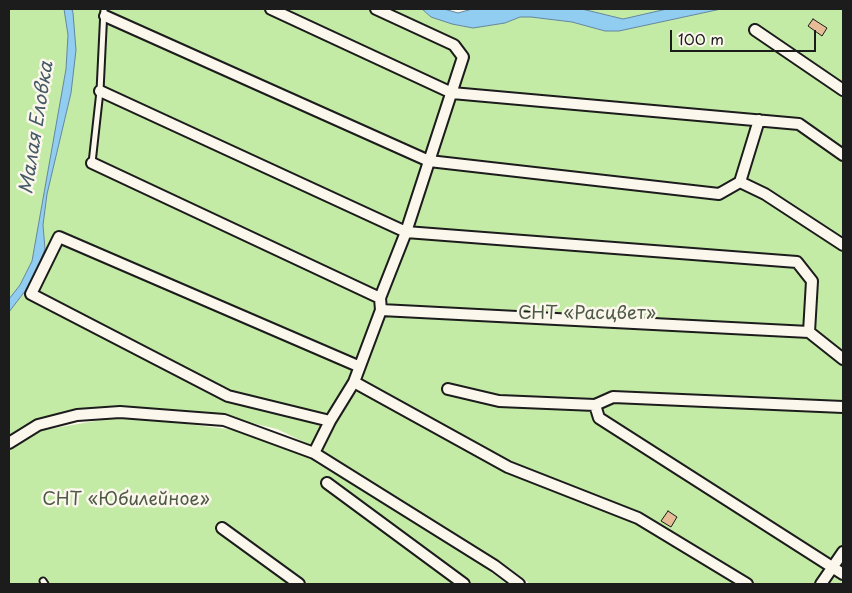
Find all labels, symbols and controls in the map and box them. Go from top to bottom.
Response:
scale bar [672,20,818,52]
text: 100 m [678,27,724,50]
water label: Малая Еловка [15,60,59,196]
park label: СНТ «Расцвет» [518,303,656,325]
park label: СНТ «Юбилейное» [42,489,210,511]

